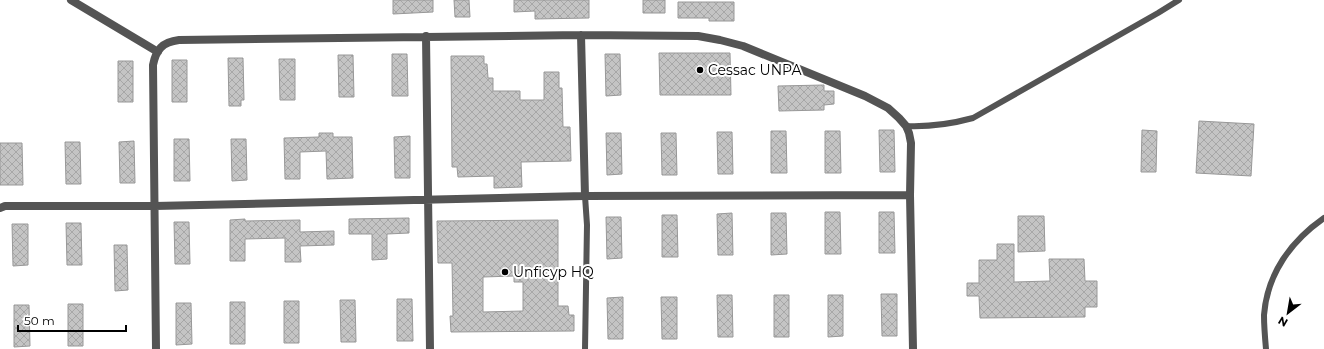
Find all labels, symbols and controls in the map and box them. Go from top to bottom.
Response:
place label: Cessac UNPA [708,61,802,79]
marker: Cessac UNPA [695,65,705,75]
place label: Unficyp HQ [513,263,594,281]
marker: Unficyp HQ [500,267,510,277]
north arrow [1268,293,1308,333]
scale bar [18,307,126,333]
text: 50 m [24,313,55,328]
text: N [1275,313,1290,330]

